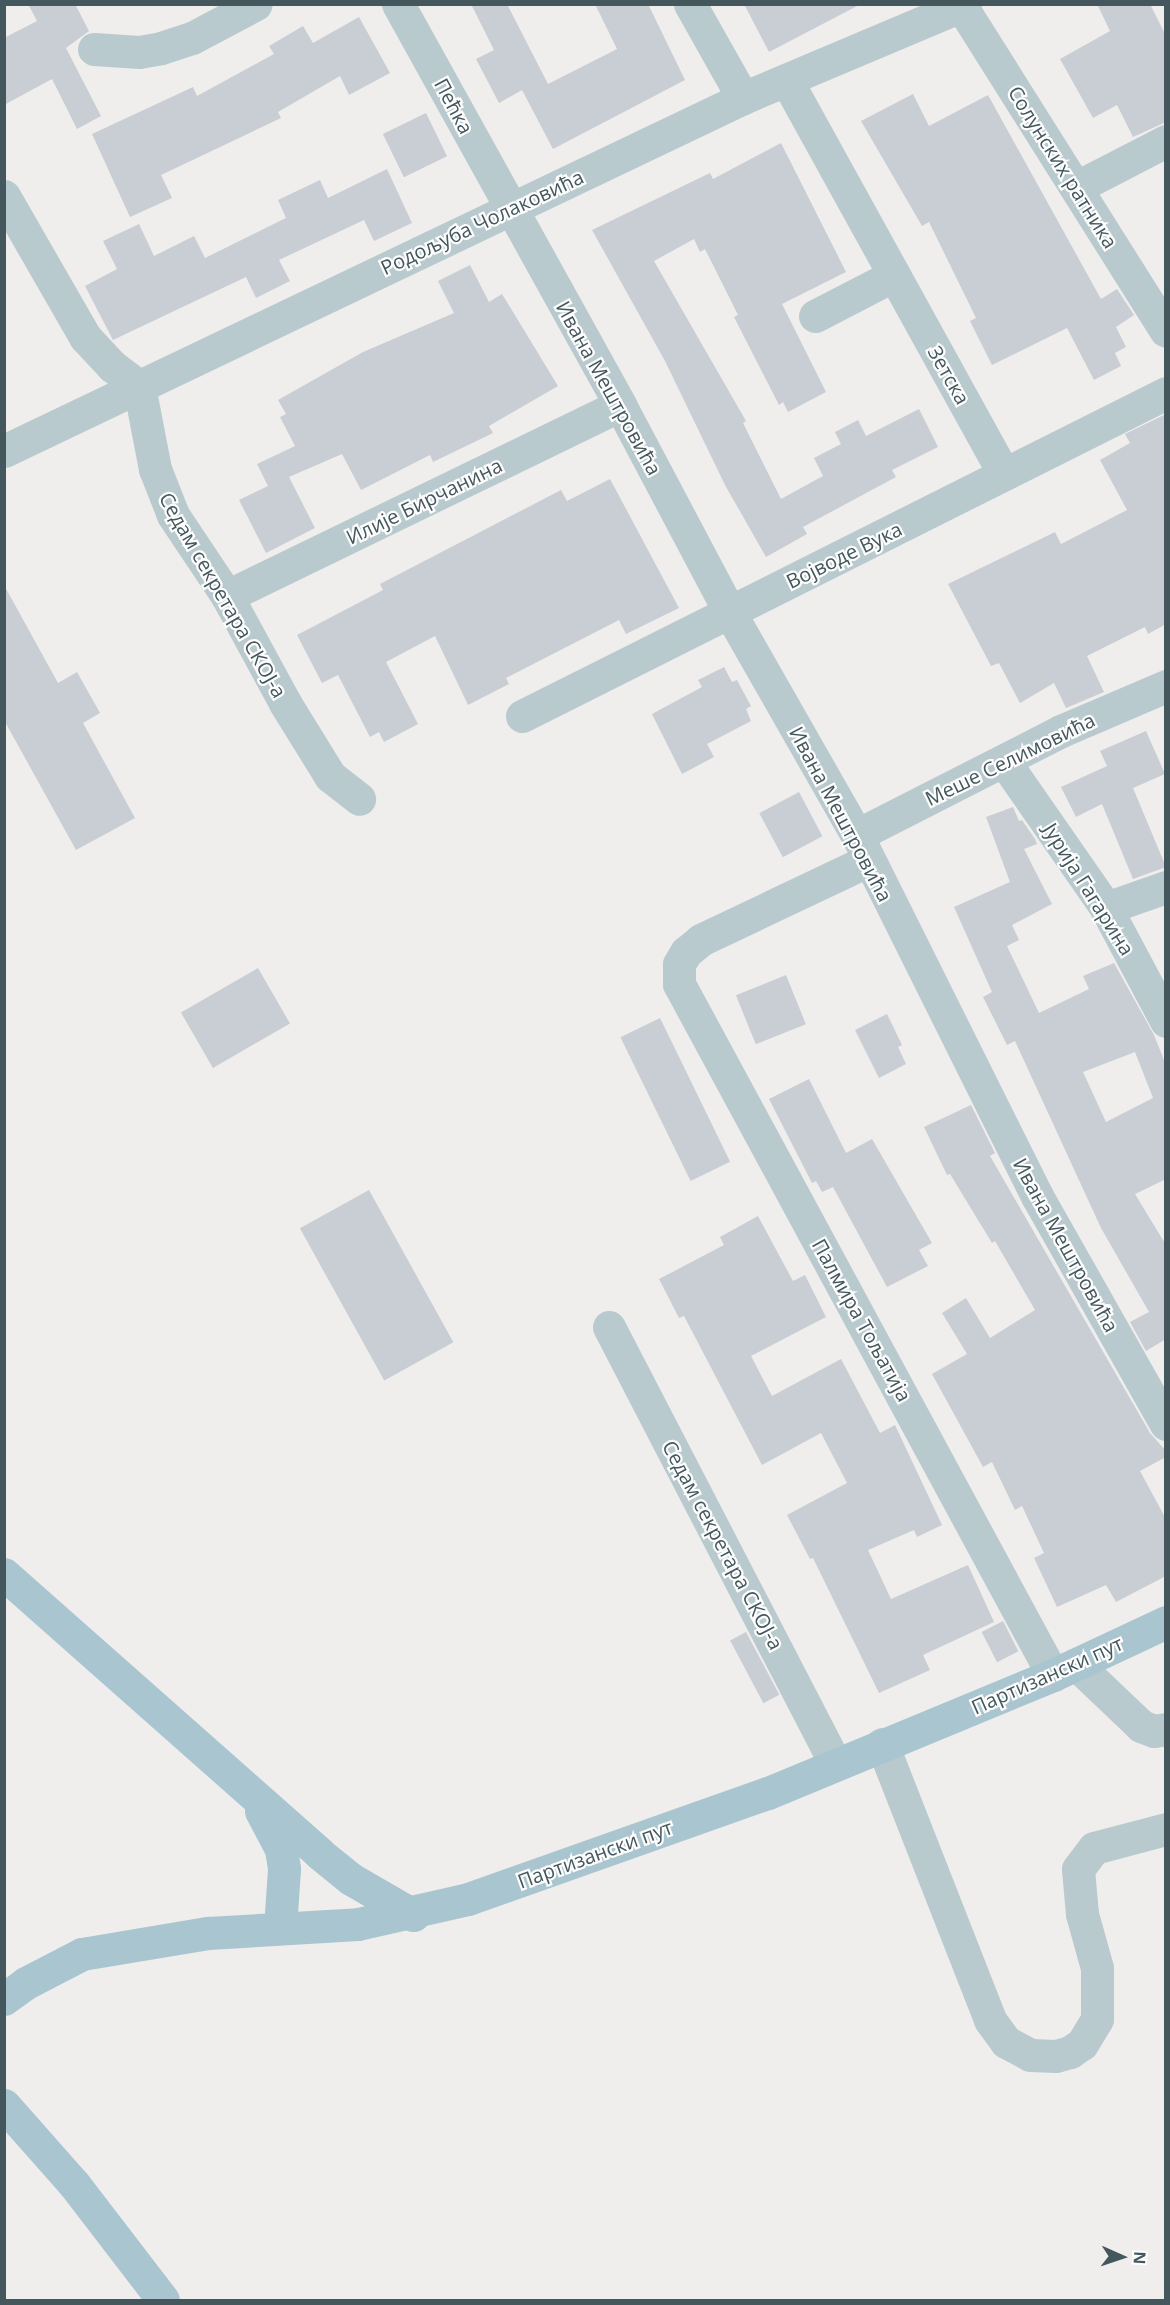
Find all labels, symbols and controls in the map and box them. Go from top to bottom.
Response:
street label: Пећка [429,74,479,138]
street label: Солунских ратника [1003,82,1123,252]
street label: Родољуба Чолаковића [377,164,587,280]
street label: Ивана Мештровића [551,297,667,479]
street label: Зетска [923,341,975,409]
street label: Илије Бирчанина [342,453,506,549]
street label: Седам секретара СКОЈ-а [154,488,292,702]
street label: Војводе Вука [782,517,906,593]
street label: Меше Селимовића [921,708,1099,810]
street label: Ивана Мештровића [785,722,897,906]
street label: Јурија Гагарина [1039,818,1139,960]
street label: Ивана Мештровића [1008,1154,1124,1336]
street label: Палмира Тољатија [807,1234,917,1406]
street label: Седам секретара СКОЈ-а [658,1436,788,1654]
street label: Партизански пут [968,1631,1126,1719]
street label: Партизански пут [514,1815,676,1893]
north arrow [1092,2227,1152,2287]
text: N [1129,2251,1151,2265]

